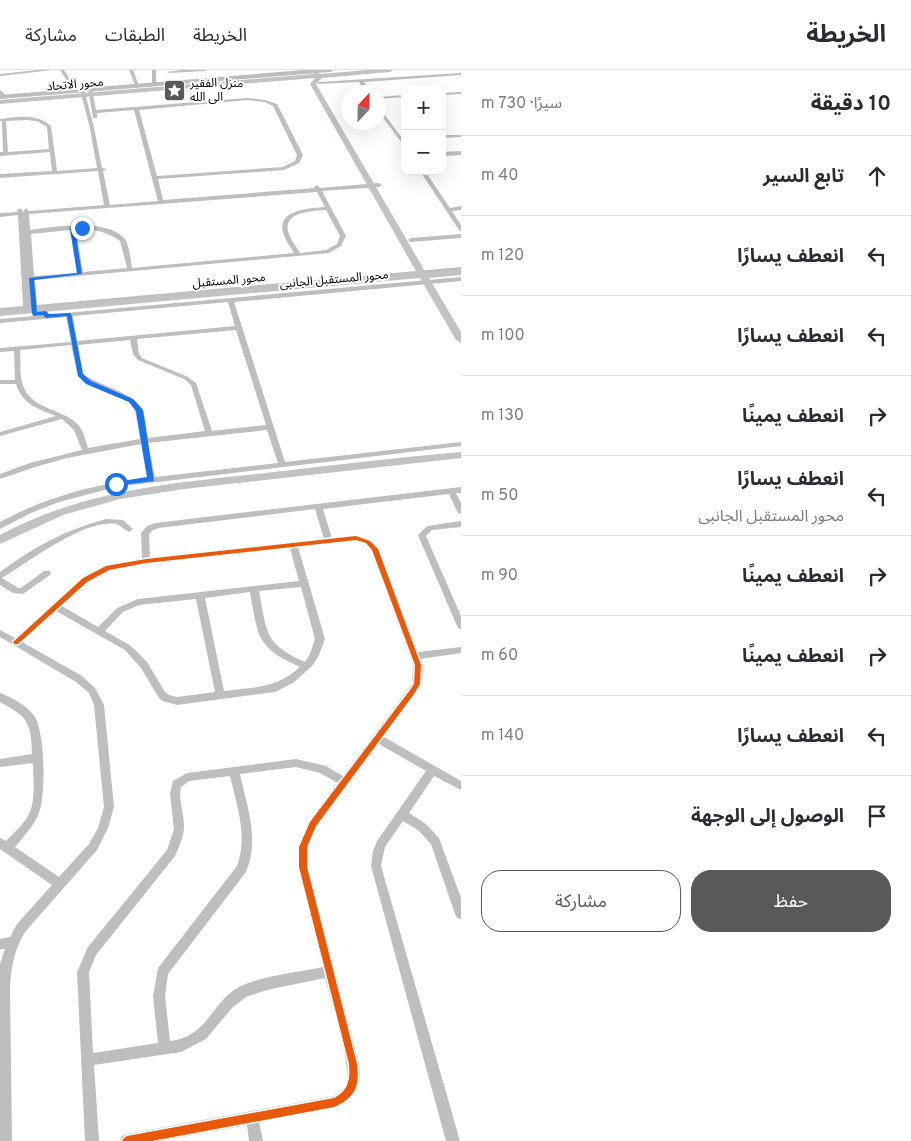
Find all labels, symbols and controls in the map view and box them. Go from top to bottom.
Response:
text: الخريطة [806,21,886,51]
text: مشاركة [25,25,77,48]
text: الطبقات [105,25,165,48]
text: الخريطة [193,25,247,48]
street label: محور الاتحاد [46,75,104,95]
place label: منزل الفقير الى الله [189,76,243,106]
place icon: منزل الفقير الى الله [162,78,186,102]
north arrow [341,85,386,130]
map controls [401,85,446,175]
button: + [401,85,446,130]
text: 10 دقيقة [811,91,891,118]
text: سيرًا · 730 m [481,94,562,114]
button: − [401,130,446,175]
icon: ahead [863,162,891,190]
text: تابع السير [763,165,844,189]
text: 40 m [481,166,519,186]
route end [71,217,94,240]
icon: left [863,242,891,270]
text: انعطف يسارًا [737,245,844,269]
text: 120 m [481,246,524,266]
street label: محور المستقبل الجانبى [279,267,389,293]
street label: محور المستقبل [192,270,266,292]
icon: left [863,322,891,350]
text: انعطف يسارًا [737,325,844,349]
text: 100 m [481,326,525,346]
icon: right [863,402,891,430]
text: انعطف يمينًا [742,405,844,429]
text: 130 m [481,406,524,426]
text: انعطف يسارًا [737,468,844,492]
route start [105,473,128,496]
icon: left [863,482,891,510]
text: 50 m [481,486,519,506]
text: محور المستقبل الجانبى [698,507,844,527]
icon: right [863,562,891,590]
text: انعطف يمينًا [742,565,844,589]
text: 90 m [481,566,518,586]
icon: right [863,642,891,670]
text: انعطف يمينًا [742,645,844,669]
text: 60 m [481,646,518,666]
icon: left [863,722,891,750]
text: انعطف يسارًا [737,725,844,749]
text: 140 m [481,726,524,746]
icon: arrive [863,802,891,830]
text: الوصول إلى الوجهة [691,805,844,829]
button: مشاركة [481,870,681,932]
button: حفظ [691,870,891,932]

